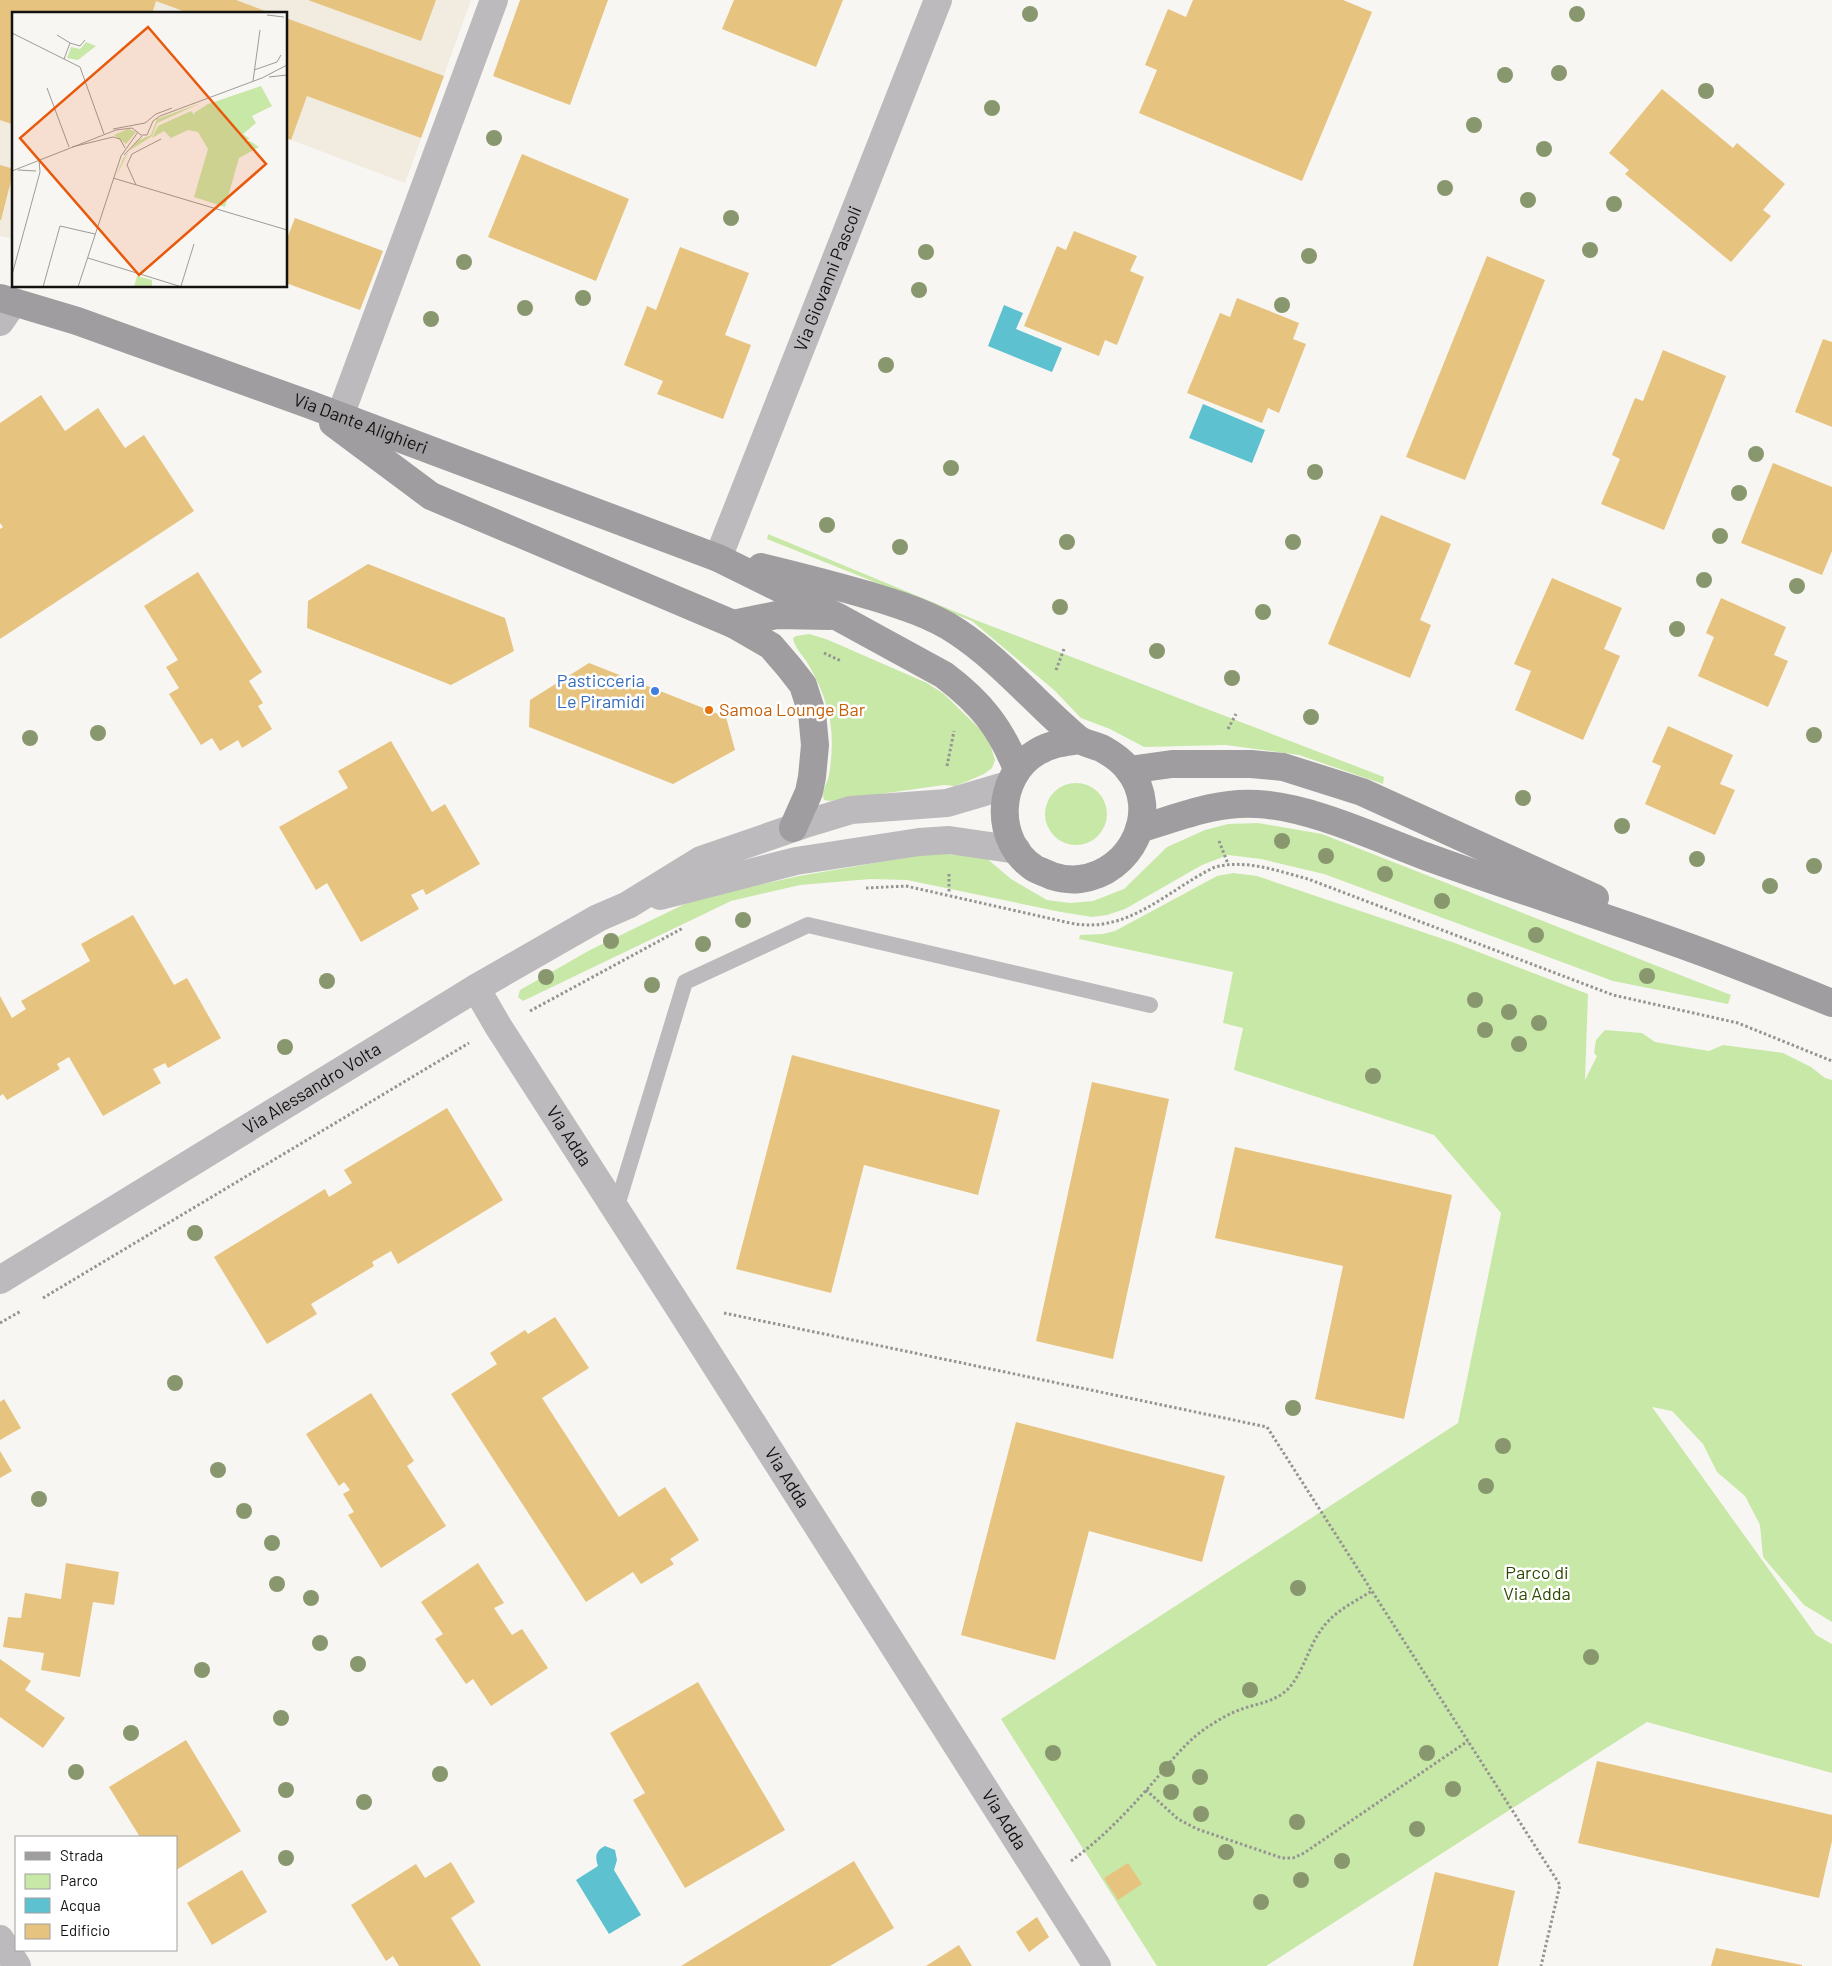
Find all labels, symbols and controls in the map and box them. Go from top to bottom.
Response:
inset map [12,12,288,288]
street label: Via Giovanni Pascoli [789,203,866,355]
street label: Via Dante Alighieri [291,388,431,458]
place label: Pasticceria Le Piramidi [557,669,645,712]
marker: Pasticceria Le Piramidi [649,685,661,697]
place label: Samoa Lounge Bar [719,698,866,720]
marker: Samoa Lounge Bar [703,704,715,716]
street label: Via Alessandro Volta [239,1037,384,1138]
street label: Via Adda [542,1101,597,1170]
street label: Via Adda [760,1443,815,1511]
park label: Parco di Via Adda [1503,1561,1571,1604]
street label: Via Adda [977,1785,1032,1853]
legend [15,1836,178,1951]
text: Strada [60,1846,103,1864]
text: Parco [60,1871,98,1889]
text: Acqua [60,1896,101,1914]
text: Edificio [60,1921,110,1939]

